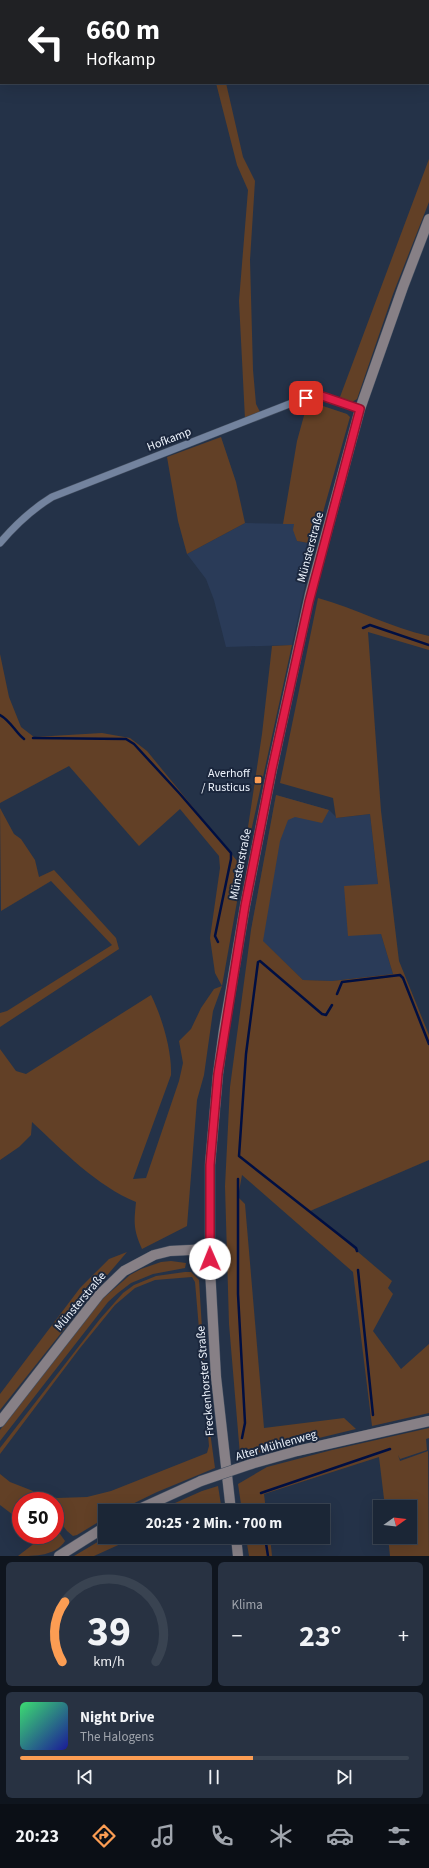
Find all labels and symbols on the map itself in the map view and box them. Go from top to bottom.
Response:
pin [289,381,323,415]
street label: Hofkamp [145,423,194,456]
street label: Münsterstraße [293,510,328,584]
place label: Averhoff / Rusticus [201,765,251,796]
marker: Averhoff / Rusticus [253,775,263,785]
street label: Münsterstraße [225,827,256,901]
position arrow [189,1238,231,1280]
street label: Münsterstraße [51,1268,110,1334]
street label: Freckenhorster Straße [192,1325,219,1437]
street label: Alter Mühlenweg [234,1426,319,1465]
speed limit sign: 50 [12,1492,64,1544]
north arrow [373,1500,417,1544]

